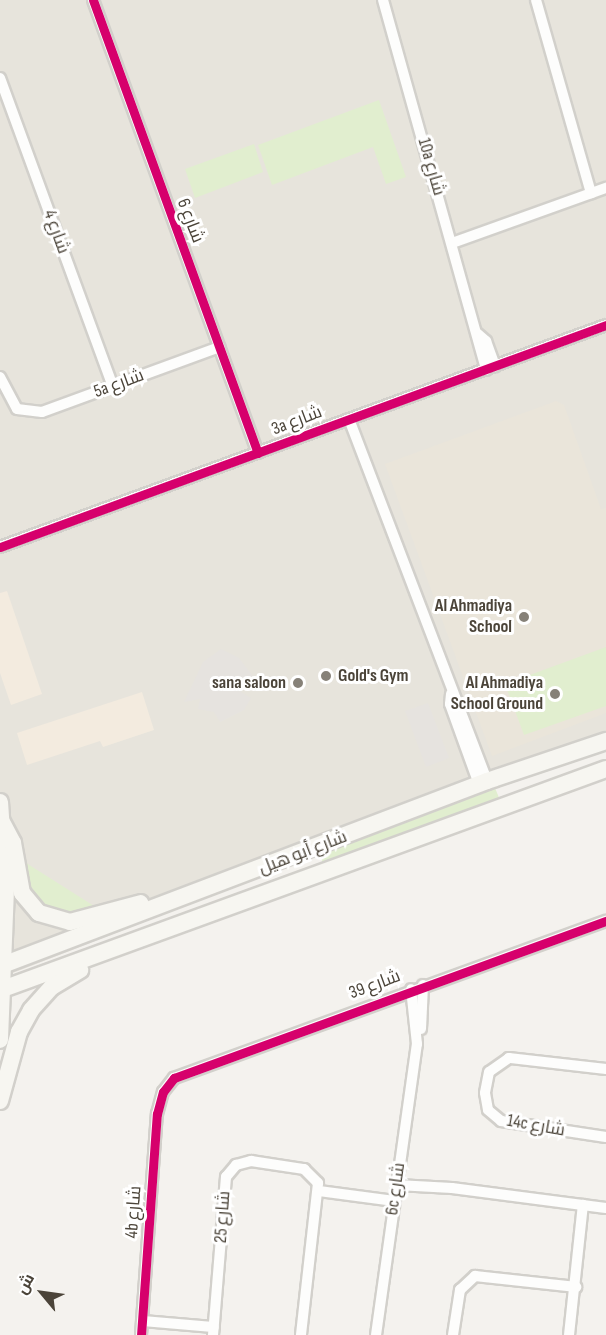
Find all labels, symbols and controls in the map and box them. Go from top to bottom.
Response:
street label: 10a شارع [412,136,450,198]
street label: شارع 6 [172,196,208,246]
street label: شارع 4 [38,207,74,257]
street label: 5a شارع [91,365,147,403]
street label: 3a شارع [269,402,325,440]
place label: Al Ahmadiya School [435,596,512,638]
marker: Al Ahmadiya School [517,610,531,624]
place label: Gold's Gym [338,665,408,687]
marker: Gold's Gym [319,669,333,683]
place label: sana saloon [212,672,286,694]
place label: Al Ahmadiya School Ground [451,673,543,716]
marker: sana saloon [291,676,305,690]
marker: Al Ahmadiya School Ground [548,687,562,701]
street label: شارع أبو هيل [256,826,350,880]
street label: شارع 39 [346,966,404,1004]
street label: 14c شارع [505,1110,567,1142]
street label: 6c شارع [382,1161,410,1217]
street label: 4b شارع [121,1185,147,1239]
street label: شارع 25 [210,1190,236,1244]
north arrow [12,1263,72,1323]
text: ش [13,1270,39,1298]

